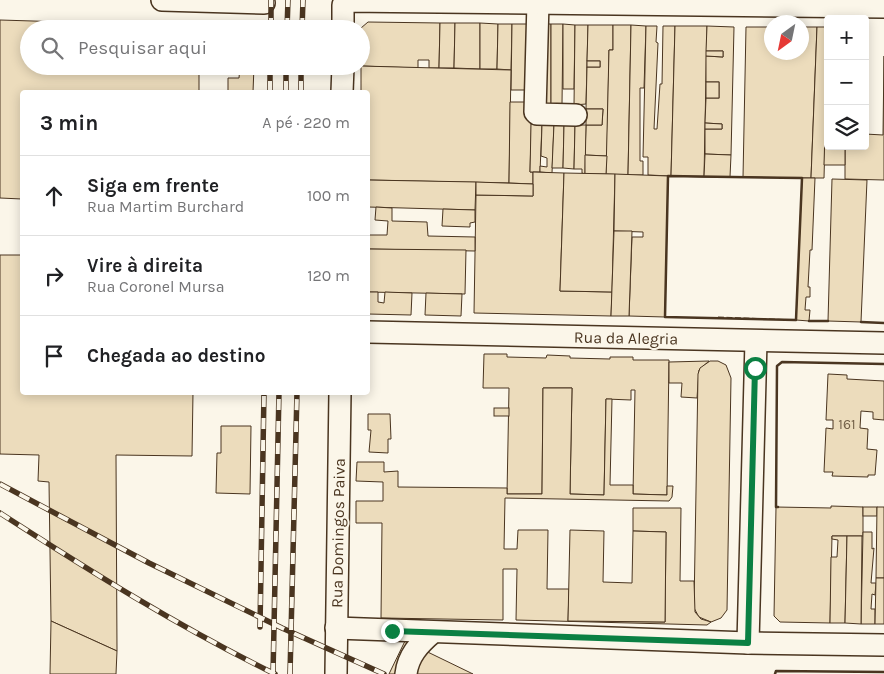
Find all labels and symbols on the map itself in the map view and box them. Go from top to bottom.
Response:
north arrow [764,15,809,60]
street label: Rua da Alegria [574,328,678,348]
route start [744,357,767,380]
house number: 161 [838,416,856,433]
street label: Rua Domingos Paiva [327,458,349,608]
route end [381,620,404,643]

